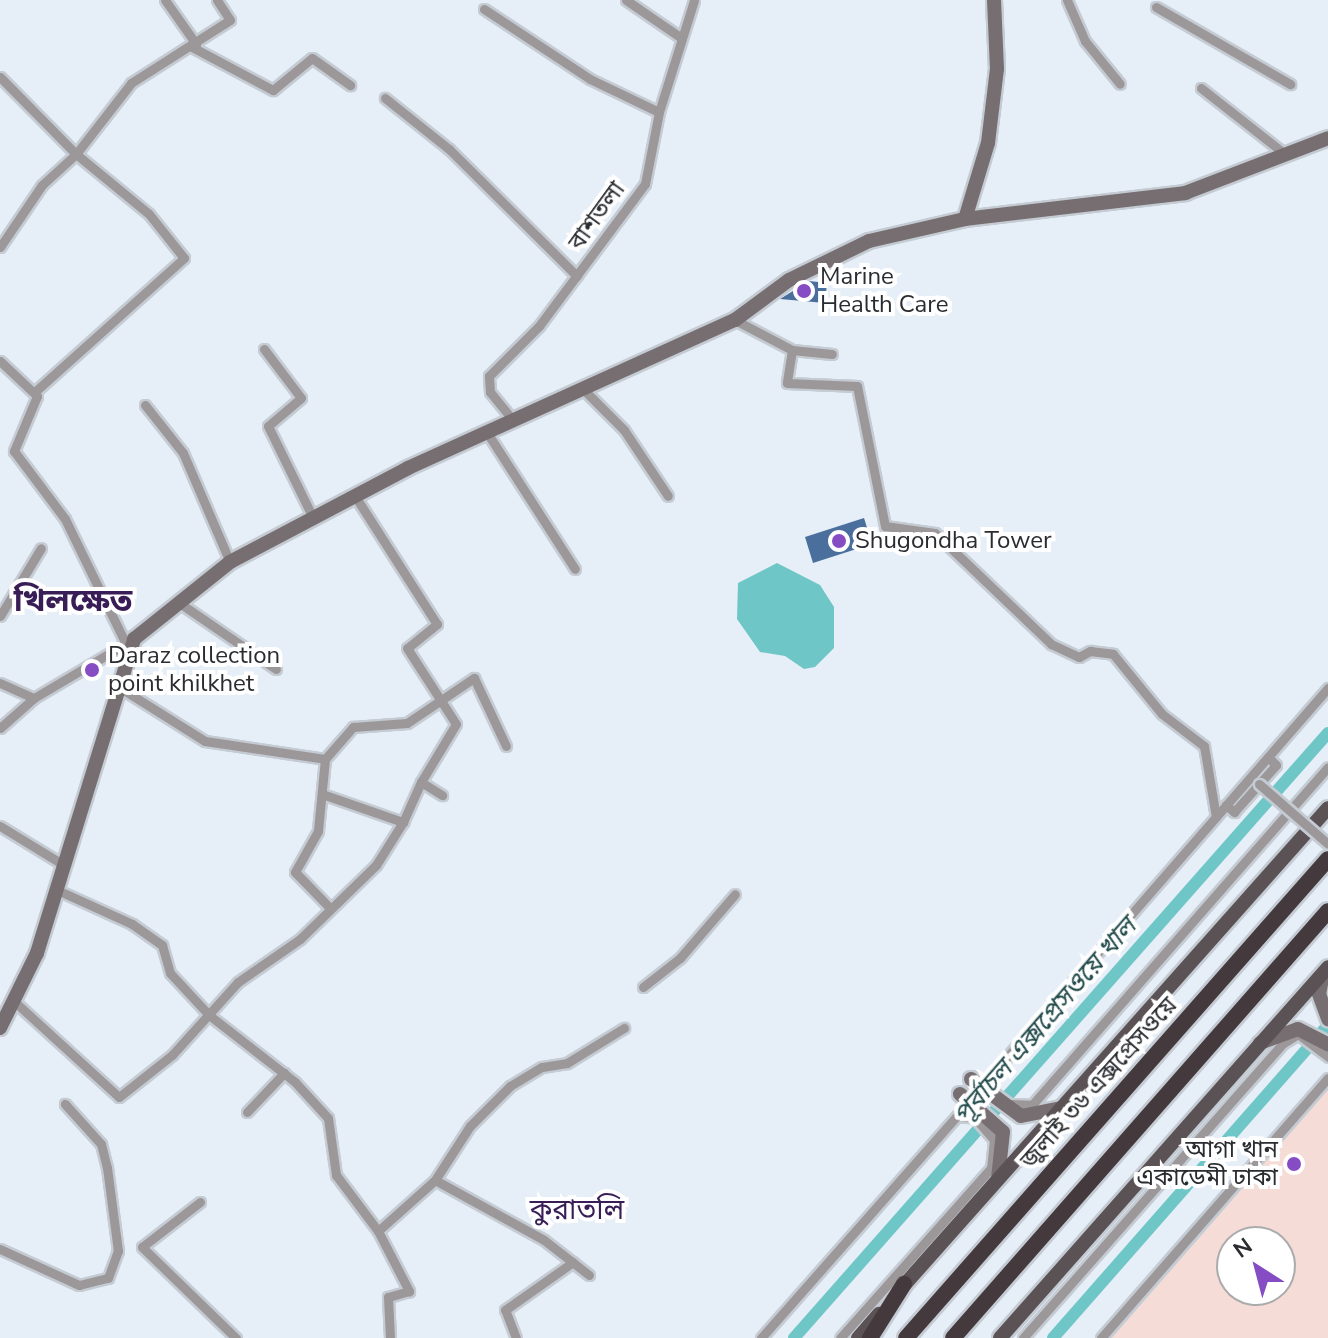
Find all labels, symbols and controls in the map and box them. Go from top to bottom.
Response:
street label: বাশতলা [562,176,632,256]
place label: Marine Health Care [820,263,949,319]
marker: Marine Health Care [795,282,813,300]
place label: Shugondha Tower [855,527,1052,555]
marker: Shugondha Tower [830,532,848,550]
district label: খিলক্ষেত [14,582,132,620]
place label: Daraz collection point khilkhet [108,642,280,698]
marker: Daraz collection point khilkhet [83,661,101,679]
water label: পূর্বাচল এক্সপ্রেসওয়ে খাল [947,912,1143,1130]
street label: জুলাই ৩৬ এক্সপ্রেসওয়ে [1015,991,1183,1175]
place label: আগা খান একাডেমী ঢাকা [1136,1136,1278,1192]
marker: আগা খান একাডেমী ঢাকা [1285,1155,1303,1173]
district label: কুরাতলি [530,1193,624,1227]
north arrow [1216,1226,1296,1306]
text: N [1228,1231,1259,1265]

